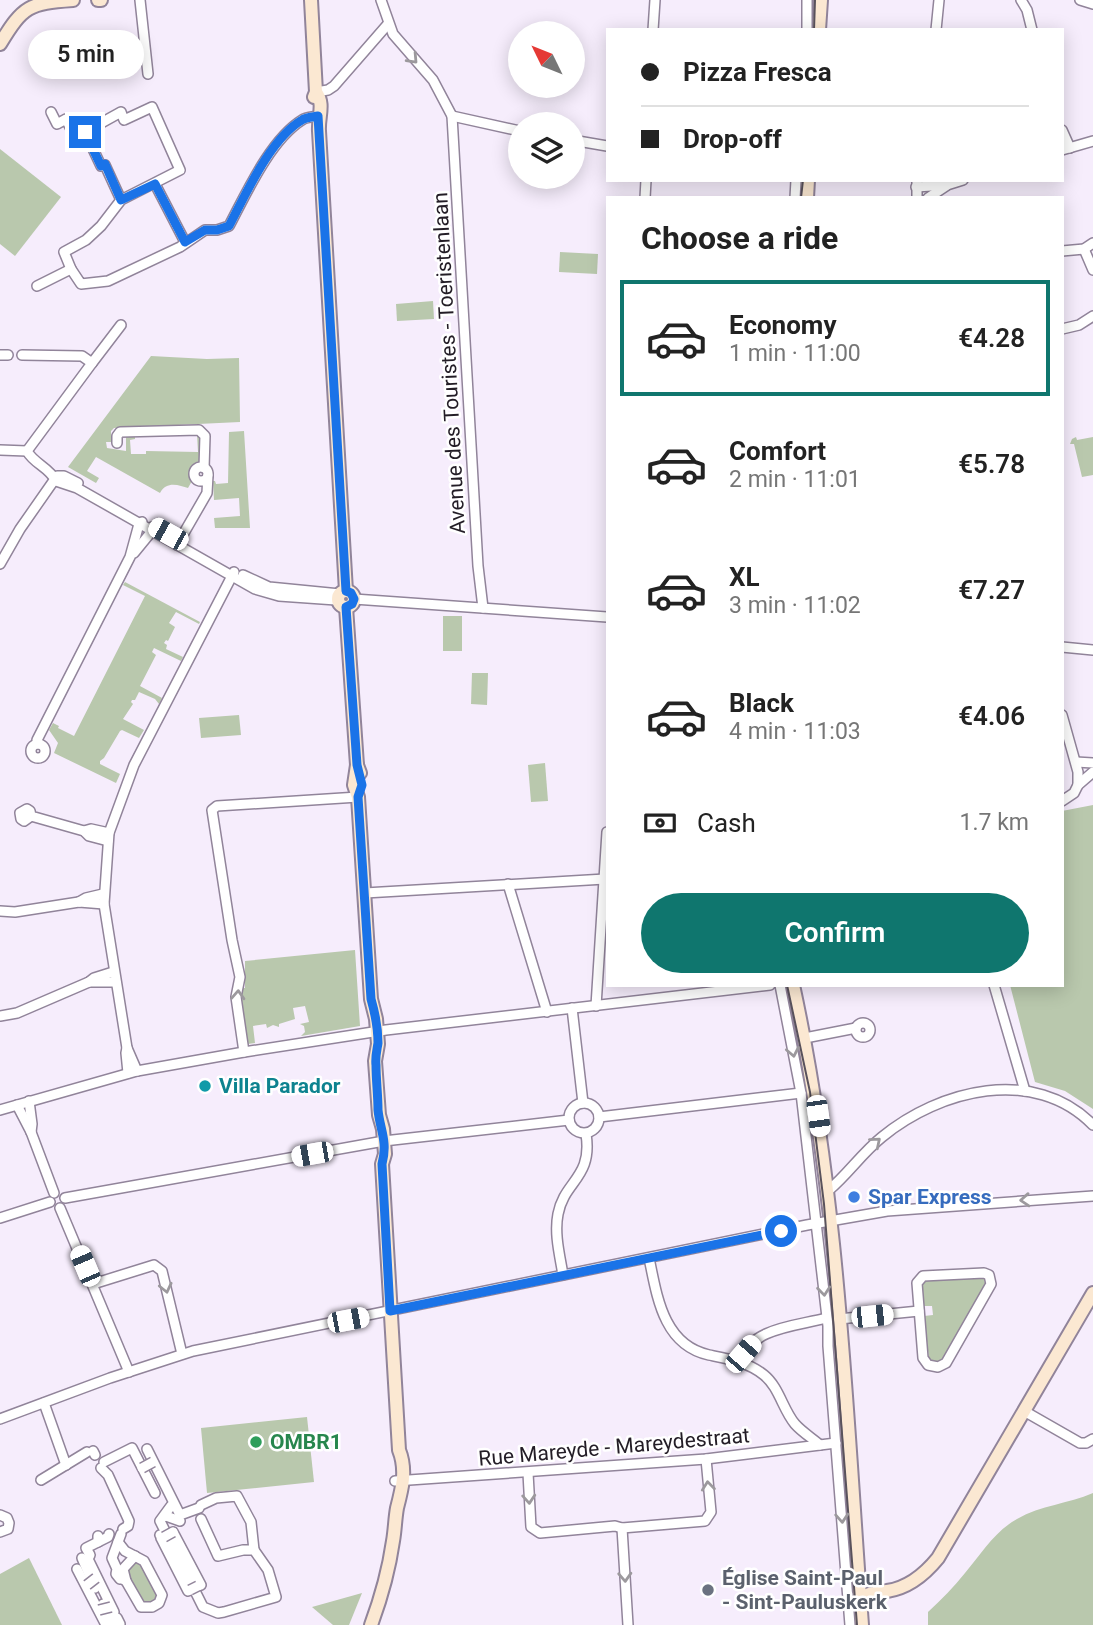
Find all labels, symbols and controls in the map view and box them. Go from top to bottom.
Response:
north arrow [508,21,584,98]
map controls [508,21,585,189]
callout: 5 min [27,31,143,80]
text: 5 min [57,41,115,68]
one-way arrow [405,51,417,64]
text: Pizza Fresca [683,57,832,87]
button: layers [508,112,585,189]
route end [69,116,101,148]
text: Drop-off [683,124,782,154]
street label: Avenue des Touristes - Toeristenlaan [428,192,470,534]
text: Choose a ride [641,219,838,257]
icon: car [645,307,708,370]
text: Economy [729,310,836,340]
text: €4.28 [958,323,1025,353]
text: 1 min · 11:00 [729,340,861,367]
icon: car [645,433,708,496]
text: Comfort [729,436,826,466]
text: €5.78 [958,449,1025,479]
text: 2 min · 11:01 [729,466,861,493]
car [145,515,192,553]
icon: car [645,559,708,622]
text: XL [729,562,760,592]
text: €7.27 [958,575,1025,605]
text: 3 min · 11:02 [729,592,861,619]
icon: car [645,685,708,748]
text: Black [729,688,794,718]
text: €4.06 [958,701,1025,731]
text: 4 min · 11:03 [729,718,861,745]
icon: cash [641,804,679,842]
text: Cash [697,808,756,838]
text: 1.7 km [960,809,1029,836]
button: Confirm [641,893,1029,973]
one-way arrow [231,989,246,1000]
one-way arrow [785,1046,800,1058]
place label: Villa Parador [219,1074,341,1098]
marker: Villa Parador [197,1078,213,1094]
car [805,1094,832,1138]
one-way arrow [868,1137,881,1150]
car [290,1140,335,1168]
place label: Spar Express [868,1185,992,1209]
marker: Spar Express [846,1189,862,1205]
one-way arrow [1019,1193,1030,1208]
route start [765,1215,797,1247]
car [68,1243,103,1289]
one-way arrow [158,1282,173,1294]
one-way arrow [816,1286,831,1297]
car [851,1303,894,1329]
car [326,1306,371,1334]
car [722,1331,765,1377]
street label: Rue Mareyde - Mareydestraat [477,1423,751,1471]
place label: OMBR1 [270,1430,342,1454]
marker: OMBR1 [248,1434,264,1450]
one-way arrow [701,1480,716,1491]
one-way arrow [522,1494,537,1505]
one-way arrow [834,1513,849,1524]
place label: Église Saint-Paul - Sint-Pauluskerk [722,1566,888,1614]
one-way arrow [618,1571,633,1582]
marker: Église Saint-Paul - Sint-Pauluskerk [700,1582,716,1598]

